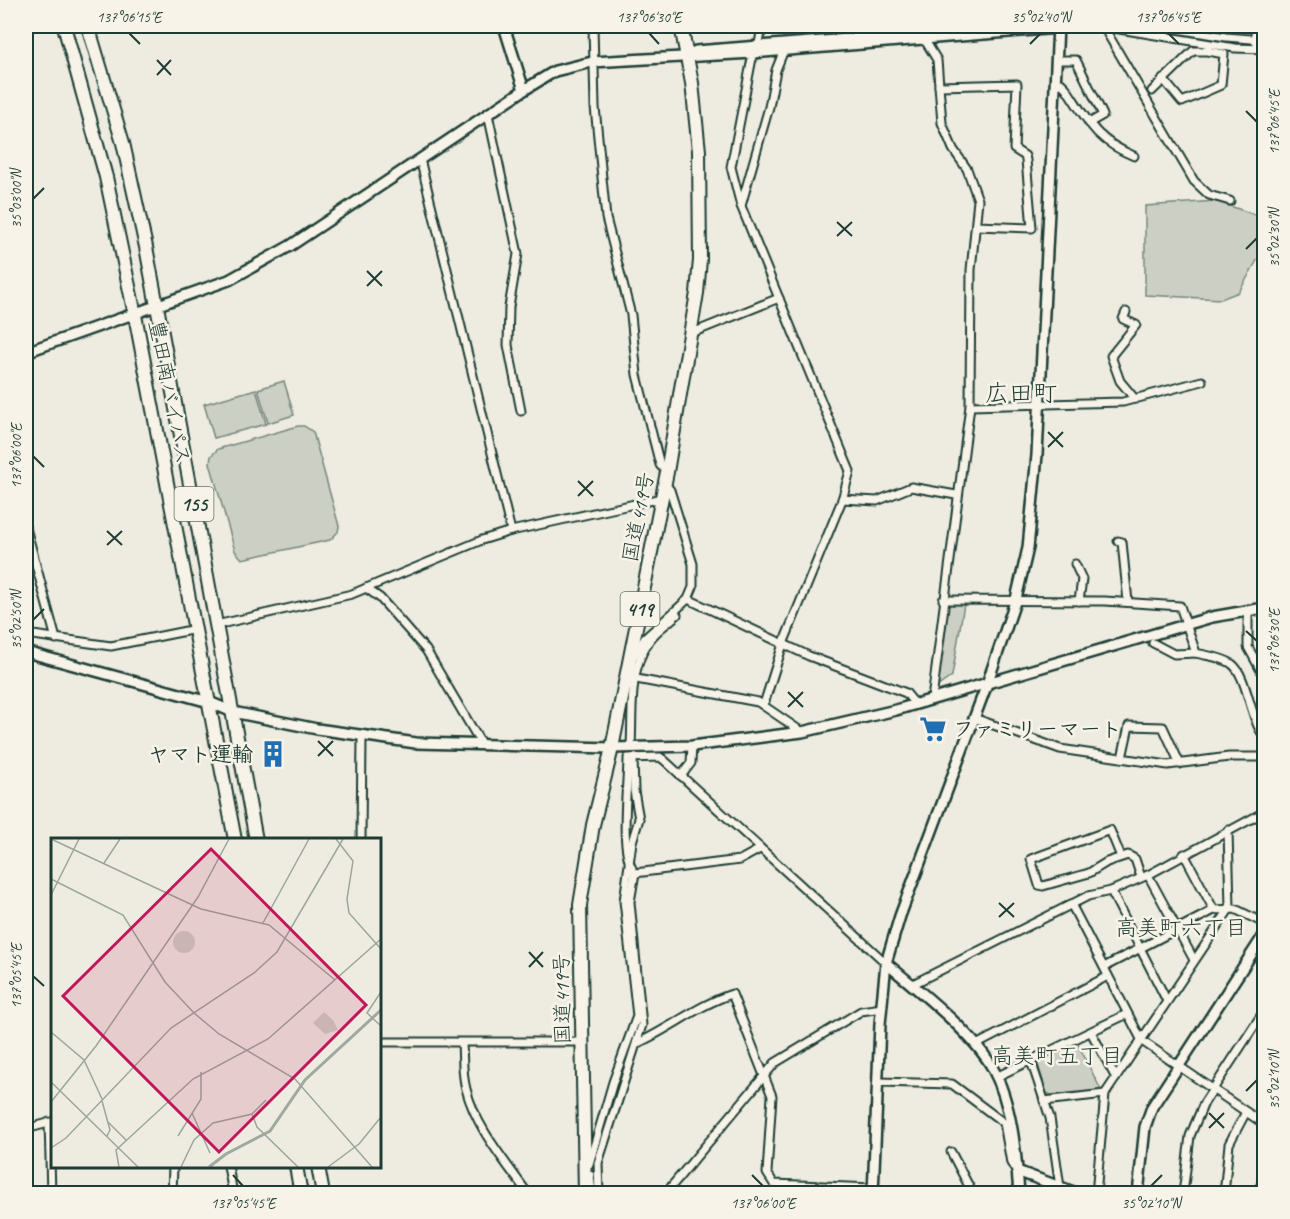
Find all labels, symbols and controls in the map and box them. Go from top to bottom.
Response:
text: 137°06'15"E [97,8,163,27]
text: 137°06'30"E [617,8,683,27]
text: 35°02'40"N [1011,8,1074,27]
text: 137°06'45"E [1136,8,1202,27]
text: 137°06'45"E [1265,88,1284,154]
text: 35°03'00"N [7,166,26,229]
text: 35°02'30"N [1265,205,1284,268]
street label: 豊田南バイパス [143,318,197,466]
district label: 広田町 [985,378,1057,408]
text: 137°06'00"E [7,422,26,488]
street label: 国道419号 [617,470,659,564]
road number: 155 [174,487,214,521]
text: 35°02'50"N [7,587,26,650]
road number: 419 [620,592,660,626]
text: 137°06'30"E [1265,607,1284,673]
supermarket icon: ファミリーマート [918,714,948,744]
place label: ファミリーマート [953,716,1122,742]
building icon: ヤマト運輸 [258,739,288,769]
place label: ヤマト運輸 [148,741,253,767]
inset map [51,838,381,1168]
district label: 高美町六丁目 [1115,914,1247,942]
text: 137°05'45"E [7,942,26,1008]
street label: 国道419号 [548,953,576,1045]
district label: 高美町五丁目 [991,1042,1123,1070]
text: 35°02'10"N [1265,1047,1284,1110]
text: 137°05'45"E [211,1194,277,1213]
text: 137°06'00"E [731,1194,797,1213]
text: 35°02'10"N [1121,1194,1184,1213]

